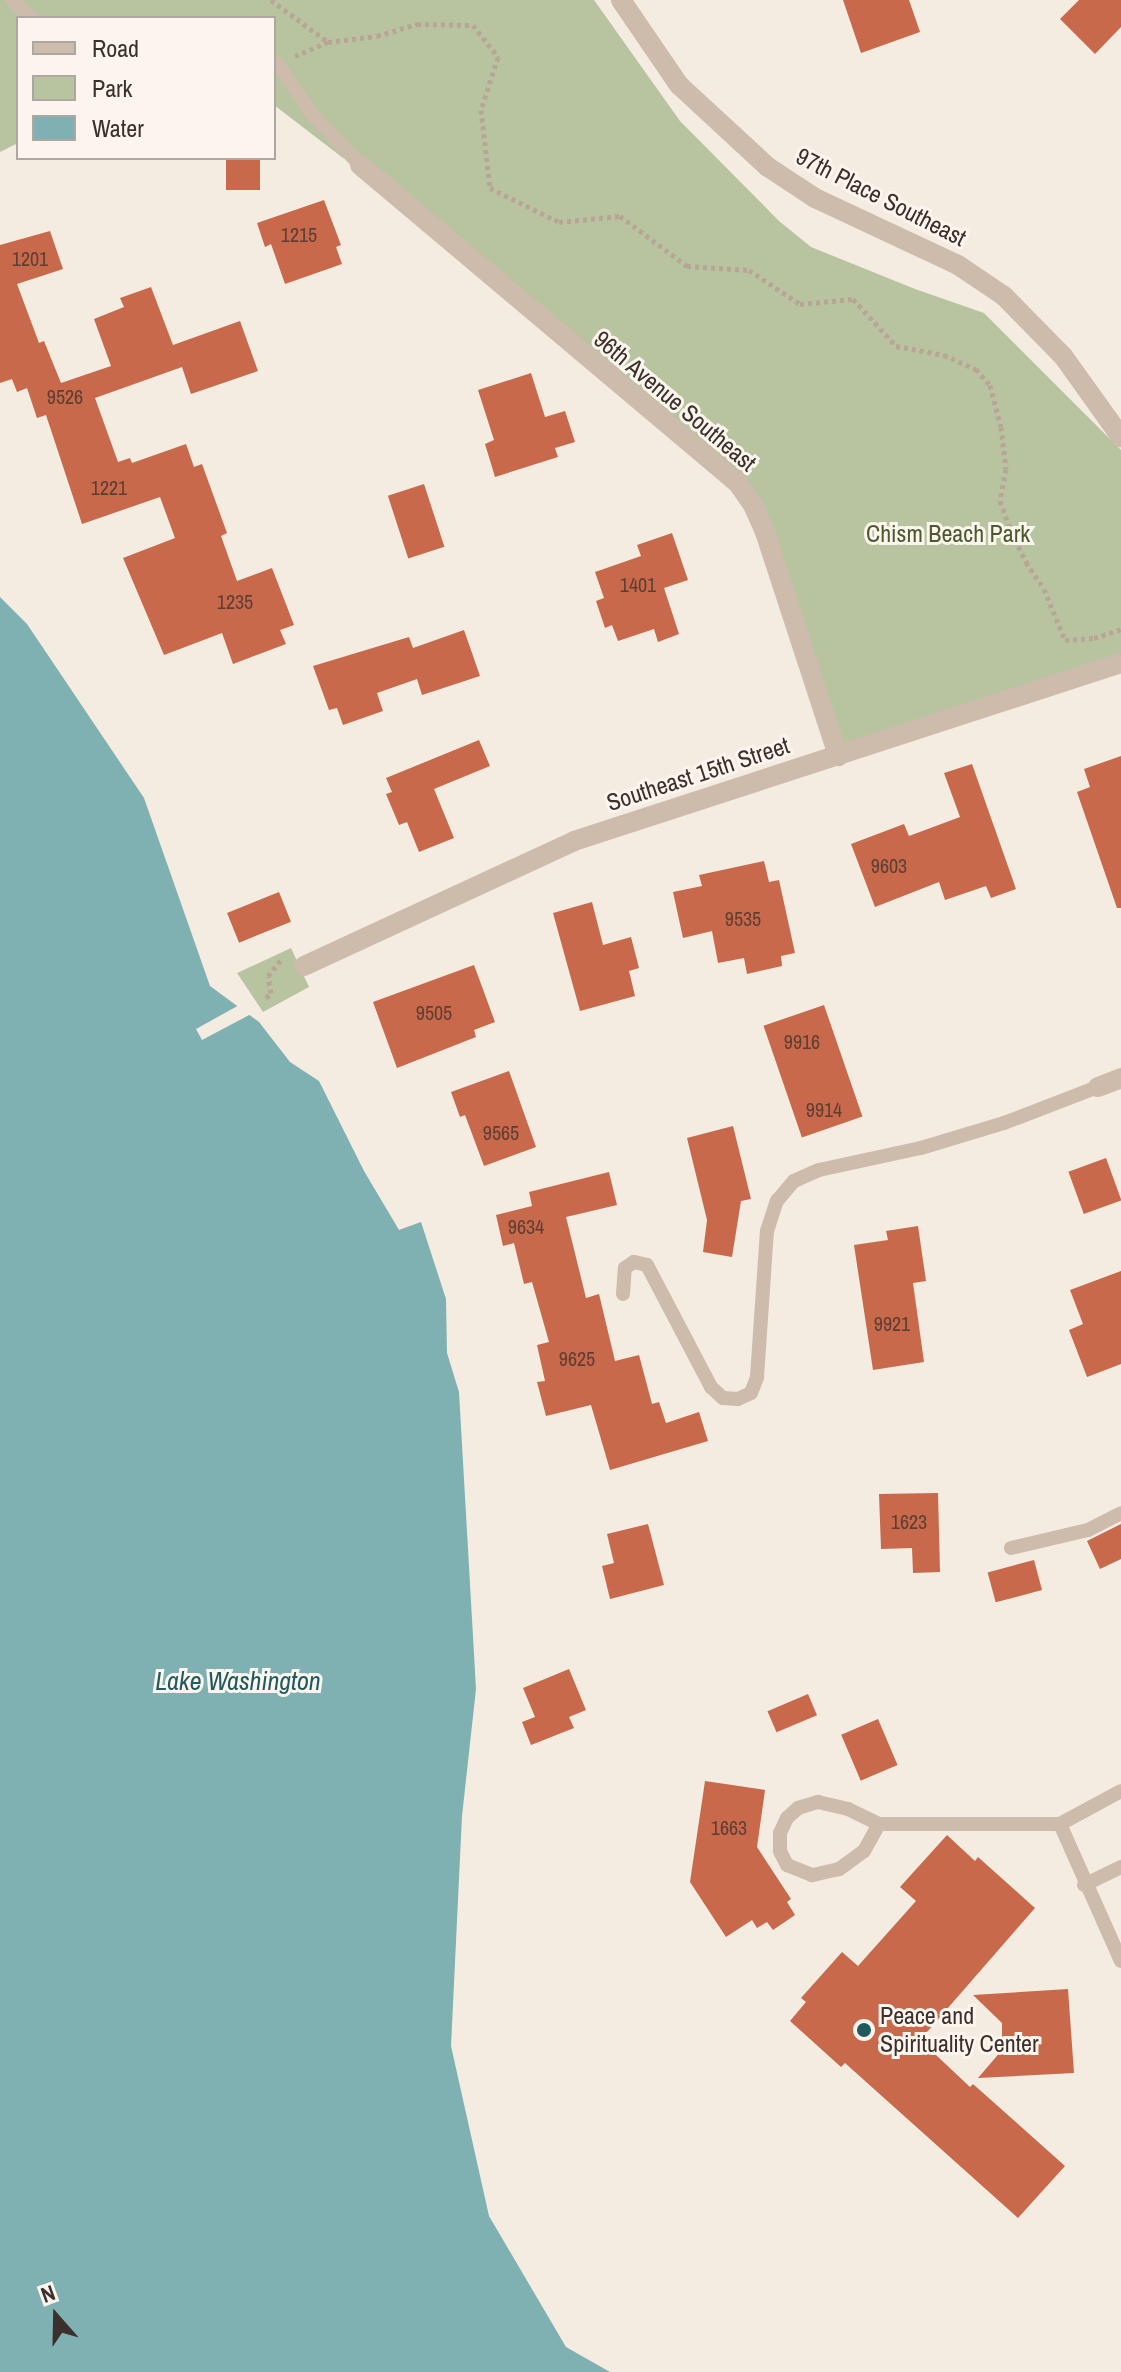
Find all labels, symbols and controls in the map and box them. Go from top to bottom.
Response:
legend [16,16,276,160]
text: Road [92,32,139,64]
text: Park [92,72,132,104]
text: Water [92,112,144,144]
street label: 97th Place Southeast [791,142,971,252]
house number: 1215 [281,222,317,246]
house number: 1201 [12,246,48,270]
street label: 96th Avenue Southeast [587,324,763,478]
house number: 9526 [47,384,83,408]
house number: 1221 [91,475,127,499]
park label: Chism Beach Park [866,520,1030,548]
house number: 1401 [620,572,656,596]
house number: 1235 [217,589,253,613]
street label: Southeast 15th Street [603,731,793,817]
house number: 9603 [871,853,907,877]
house number: 9535 [725,906,761,930]
house number: 9505 [416,1000,452,1024]
house number: 9916 [784,1029,820,1053]
house number: 9914 [806,1097,842,1121]
house number: 9565 [483,1120,519,1144]
house number: 9634 [508,1214,544,1238]
house number: 9921 [874,1311,910,1335]
house number: 9625 [559,1346,595,1370]
house number: 1623 [891,1509,927,1533]
water label: Lake Washington [155,1665,321,1697]
house number: 1663 [711,1815,747,1839]
place label: Peace and Spirituality Center [880,2002,1039,2058]
marker: Peace and Spirituality Center [855,2021,873,2039]
north arrow [16,2276,96,2356]
text: N [37,2277,59,2310]

